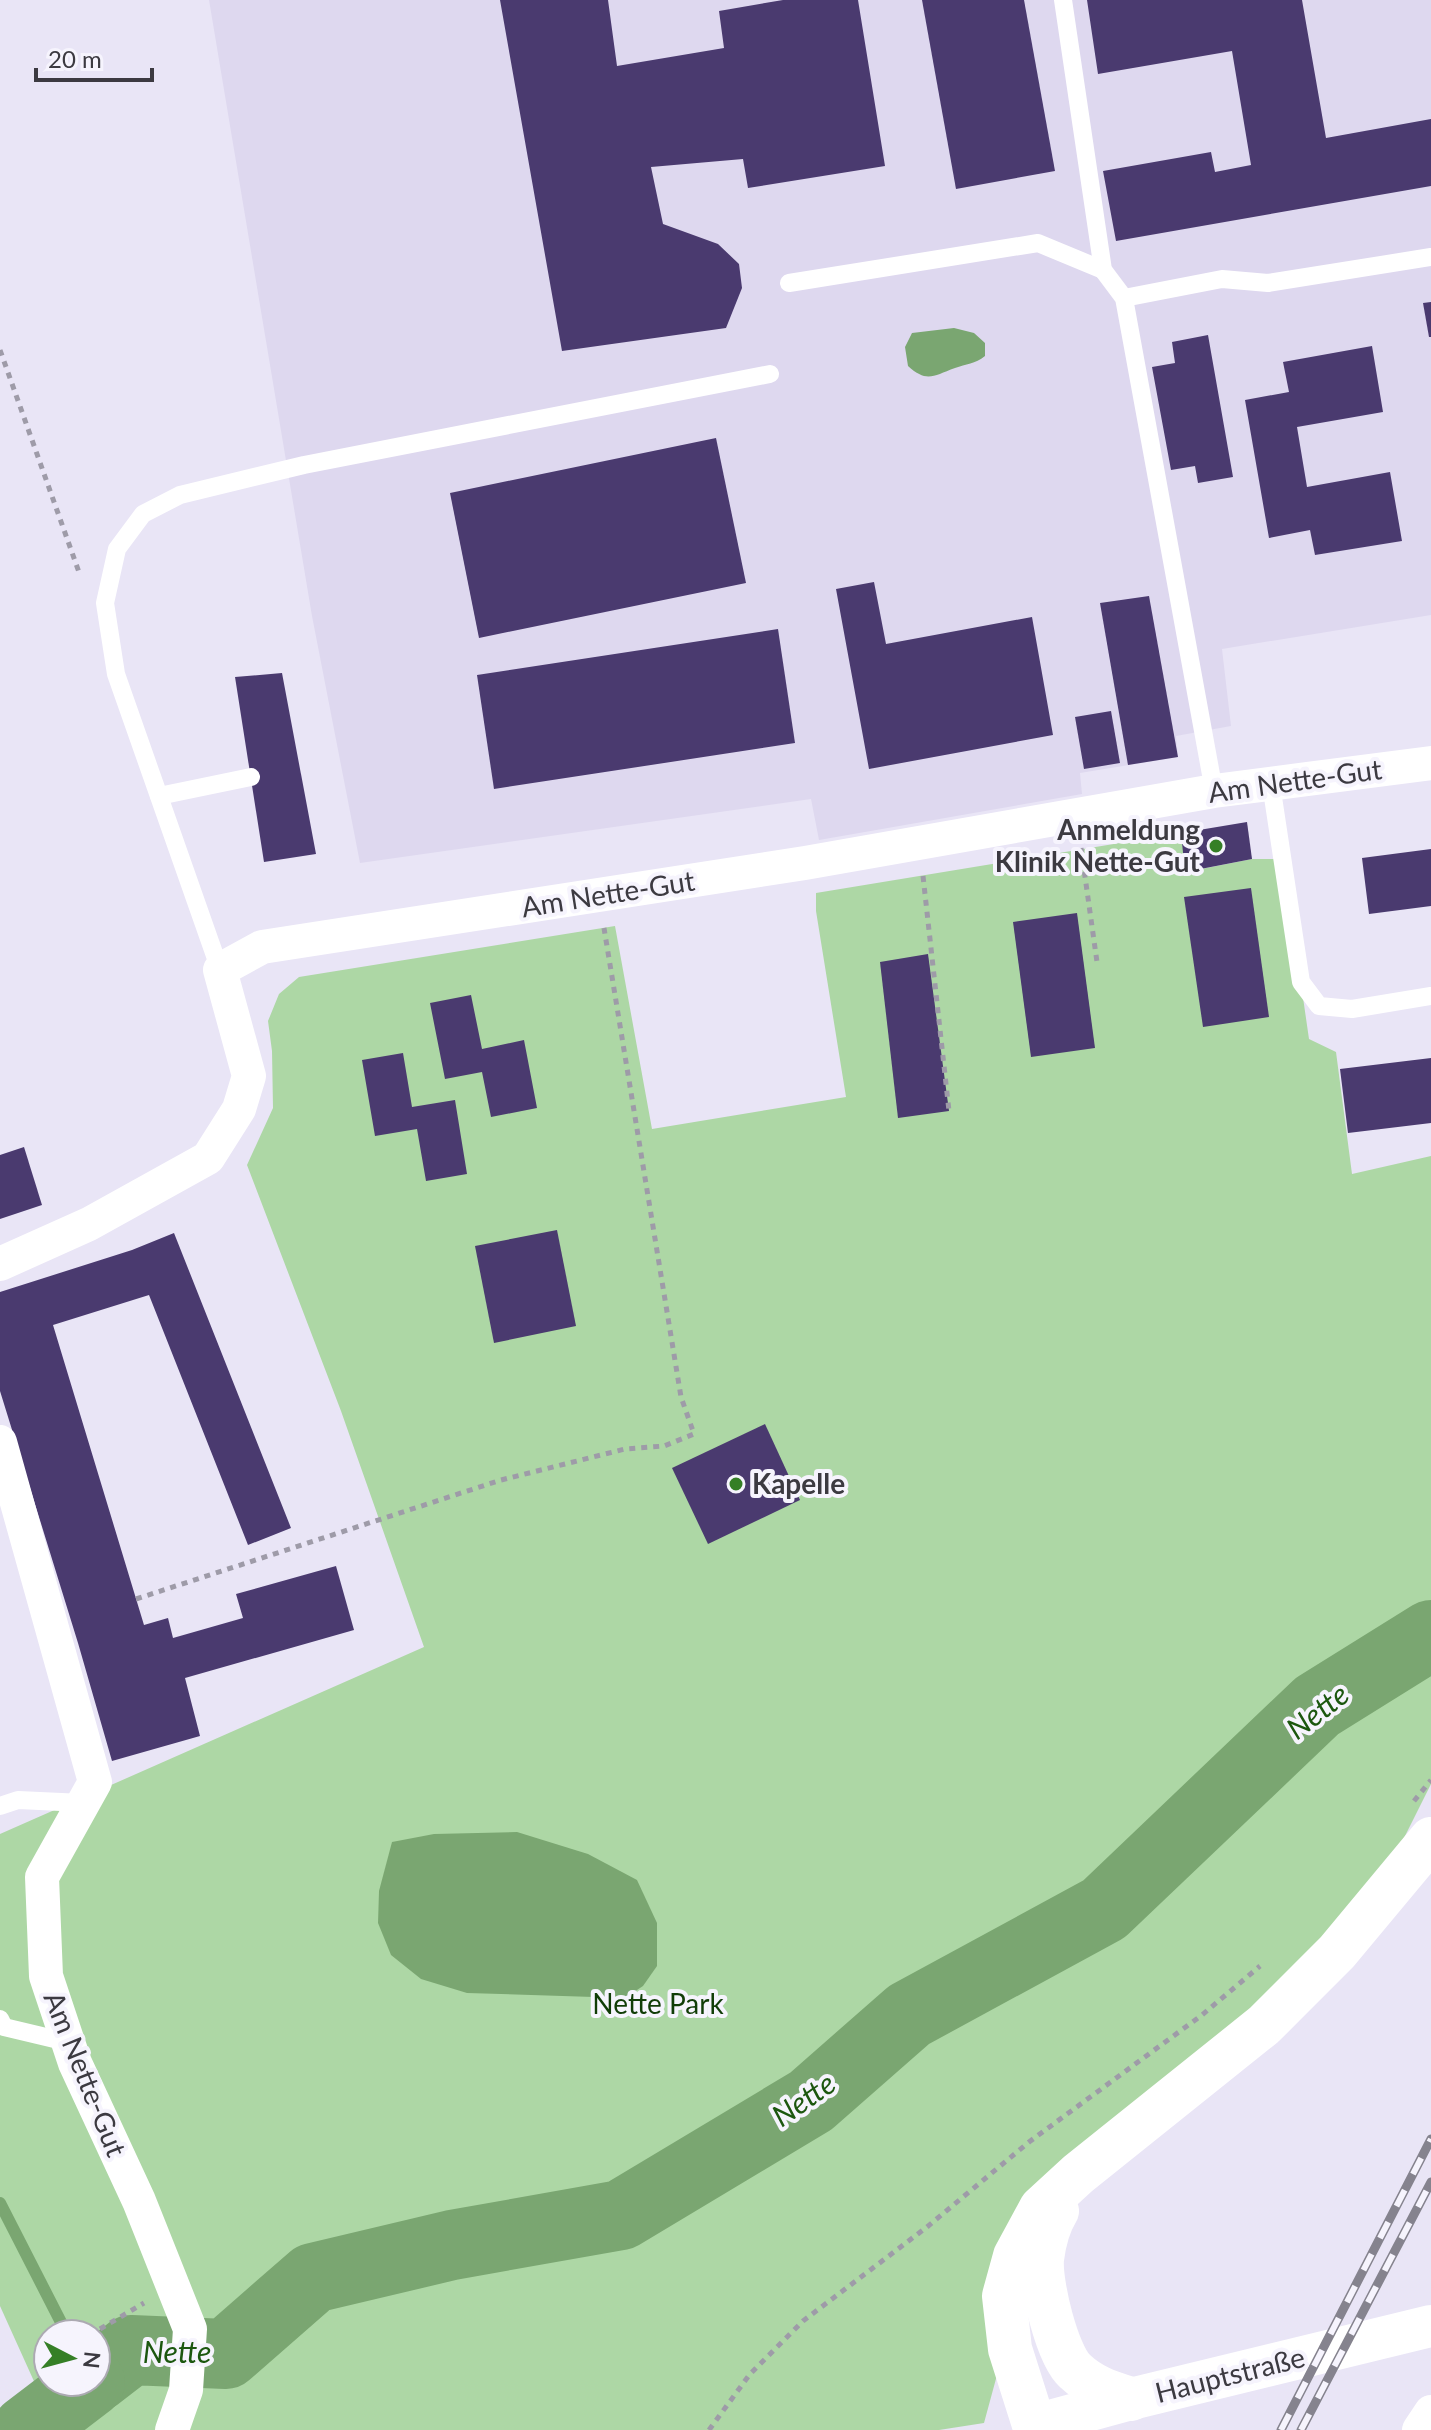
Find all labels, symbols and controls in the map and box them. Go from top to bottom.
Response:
scale bar [36,32,152,82]
text: 20 m [48,44,102,73]
street label: Am Nette-Gut [1206,751,1384,809]
place label: Anmeldung Klinik Nette-Gut [995,812,1201,878]
marker: Anmeldung Klinik Nette-Gut [1207,837,1225,855]
street label: Am Nette-Gut [519,863,697,923]
place label: Kapelle [752,1466,845,1500]
marker: Kapelle [727,1475,745,1493]
water label: Nette [1279,1675,1355,1746]
street label: Am Nette-Gut [37,1986,134,2161]
park label: Nette Park [592,1986,724,2020]
water label: Nette [764,2064,841,2133]
north arrow [32,2318,112,2398]
water label: Nette [143,2333,211,2369]
street label: Hauptstraße [1151,2339,1308,2409]
text: N [78,2350,107,2370]

